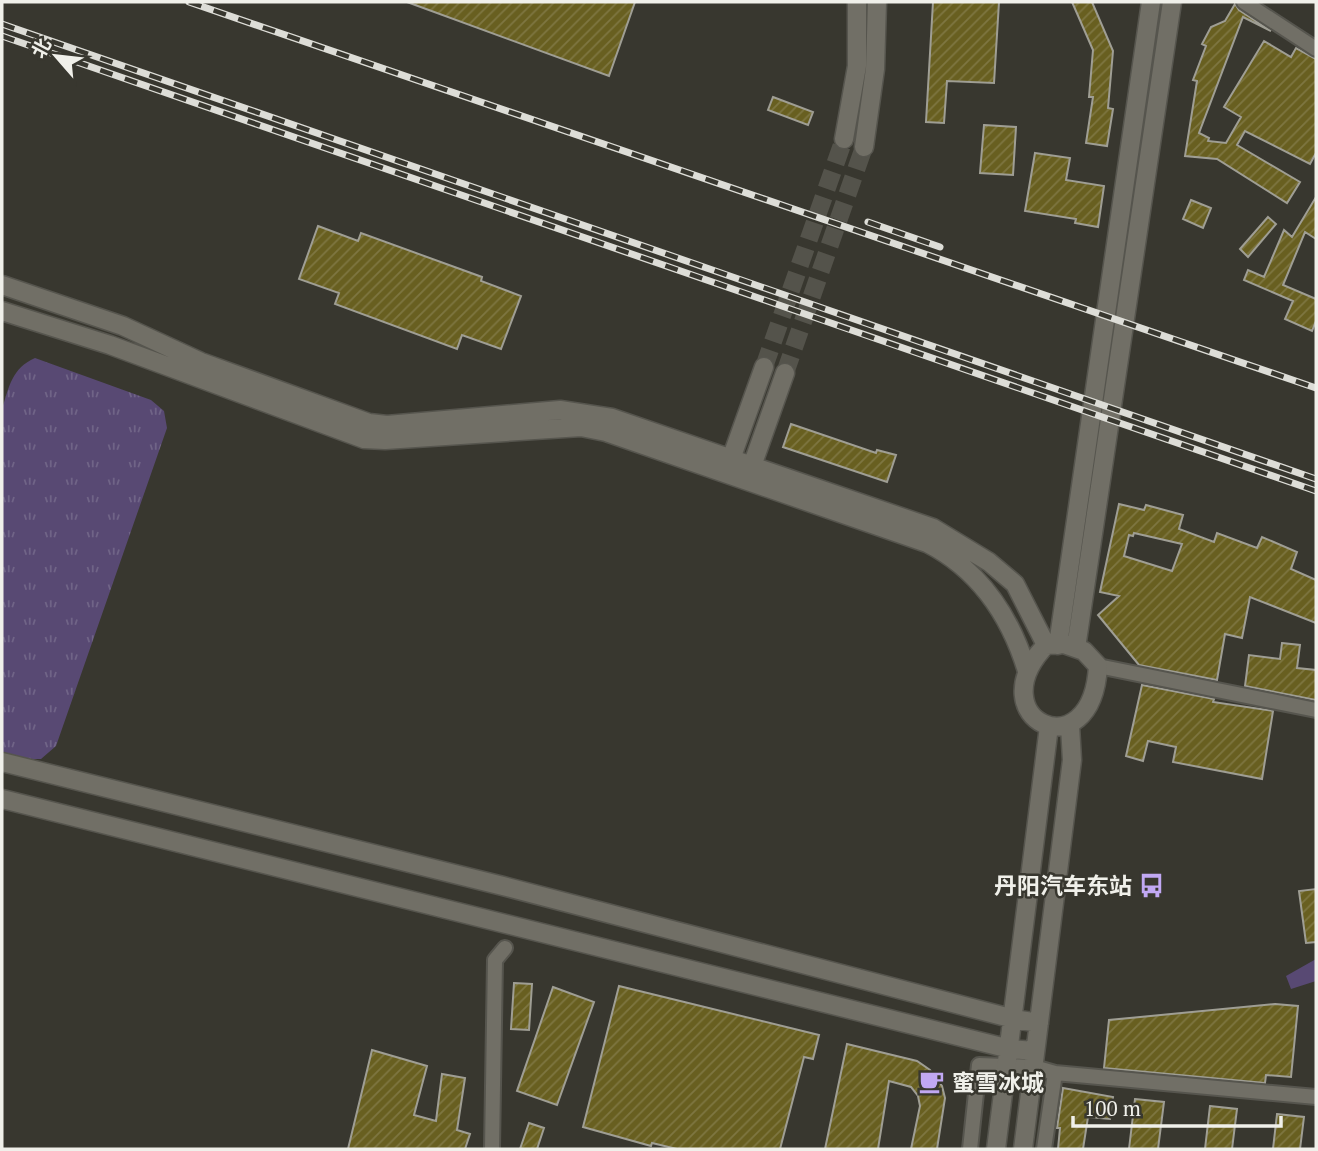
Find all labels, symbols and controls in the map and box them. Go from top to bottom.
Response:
north arrow [21,21,91,91]
text: 北 [25,34,56,62]
place label: 丹阳汽车东站 [994,870,1132,901]
bus stop icon: 丹阳汽车东站 [1138,871,1166,899]
place label: 蜜雪冰城 [952,1067,1044,1098]
cafe icon: 蜜雪冰城 [918,1068,946,1096]
scale bar [1073,1084,1281,1128]
text: 100 m [1084,1094,1141,1122]

